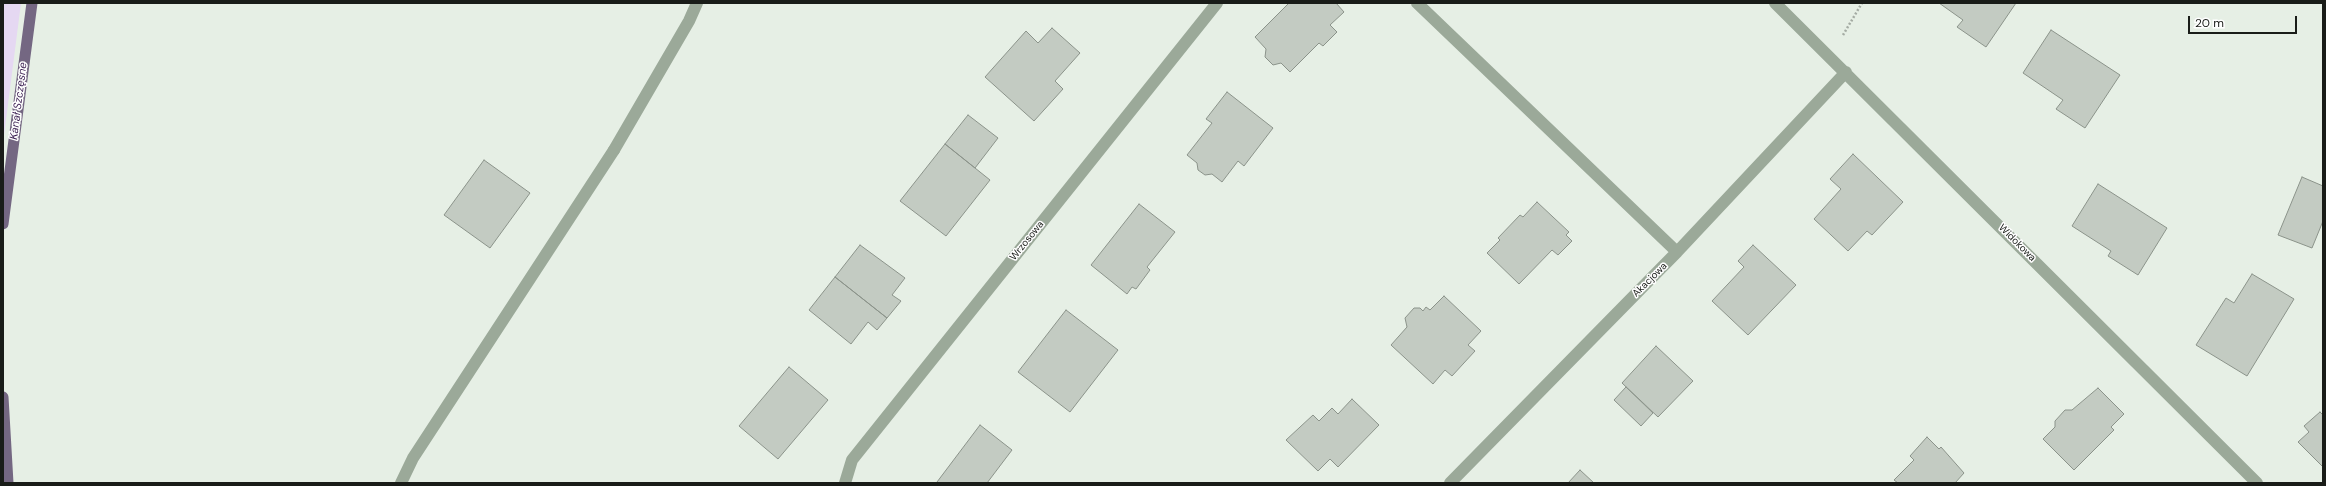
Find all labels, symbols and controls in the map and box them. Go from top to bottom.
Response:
scale bar [2190,8,2299,34]
text: 20 m [2195,15,2224,31]
water label: Kanał Szczęsne [8,62,30,140]
street label: Wrzosowa [1007,219,1047,263]
street label: Widokowa [1996,222,2038,264]
street label: Akacjowa [1630,260,1670,300]

